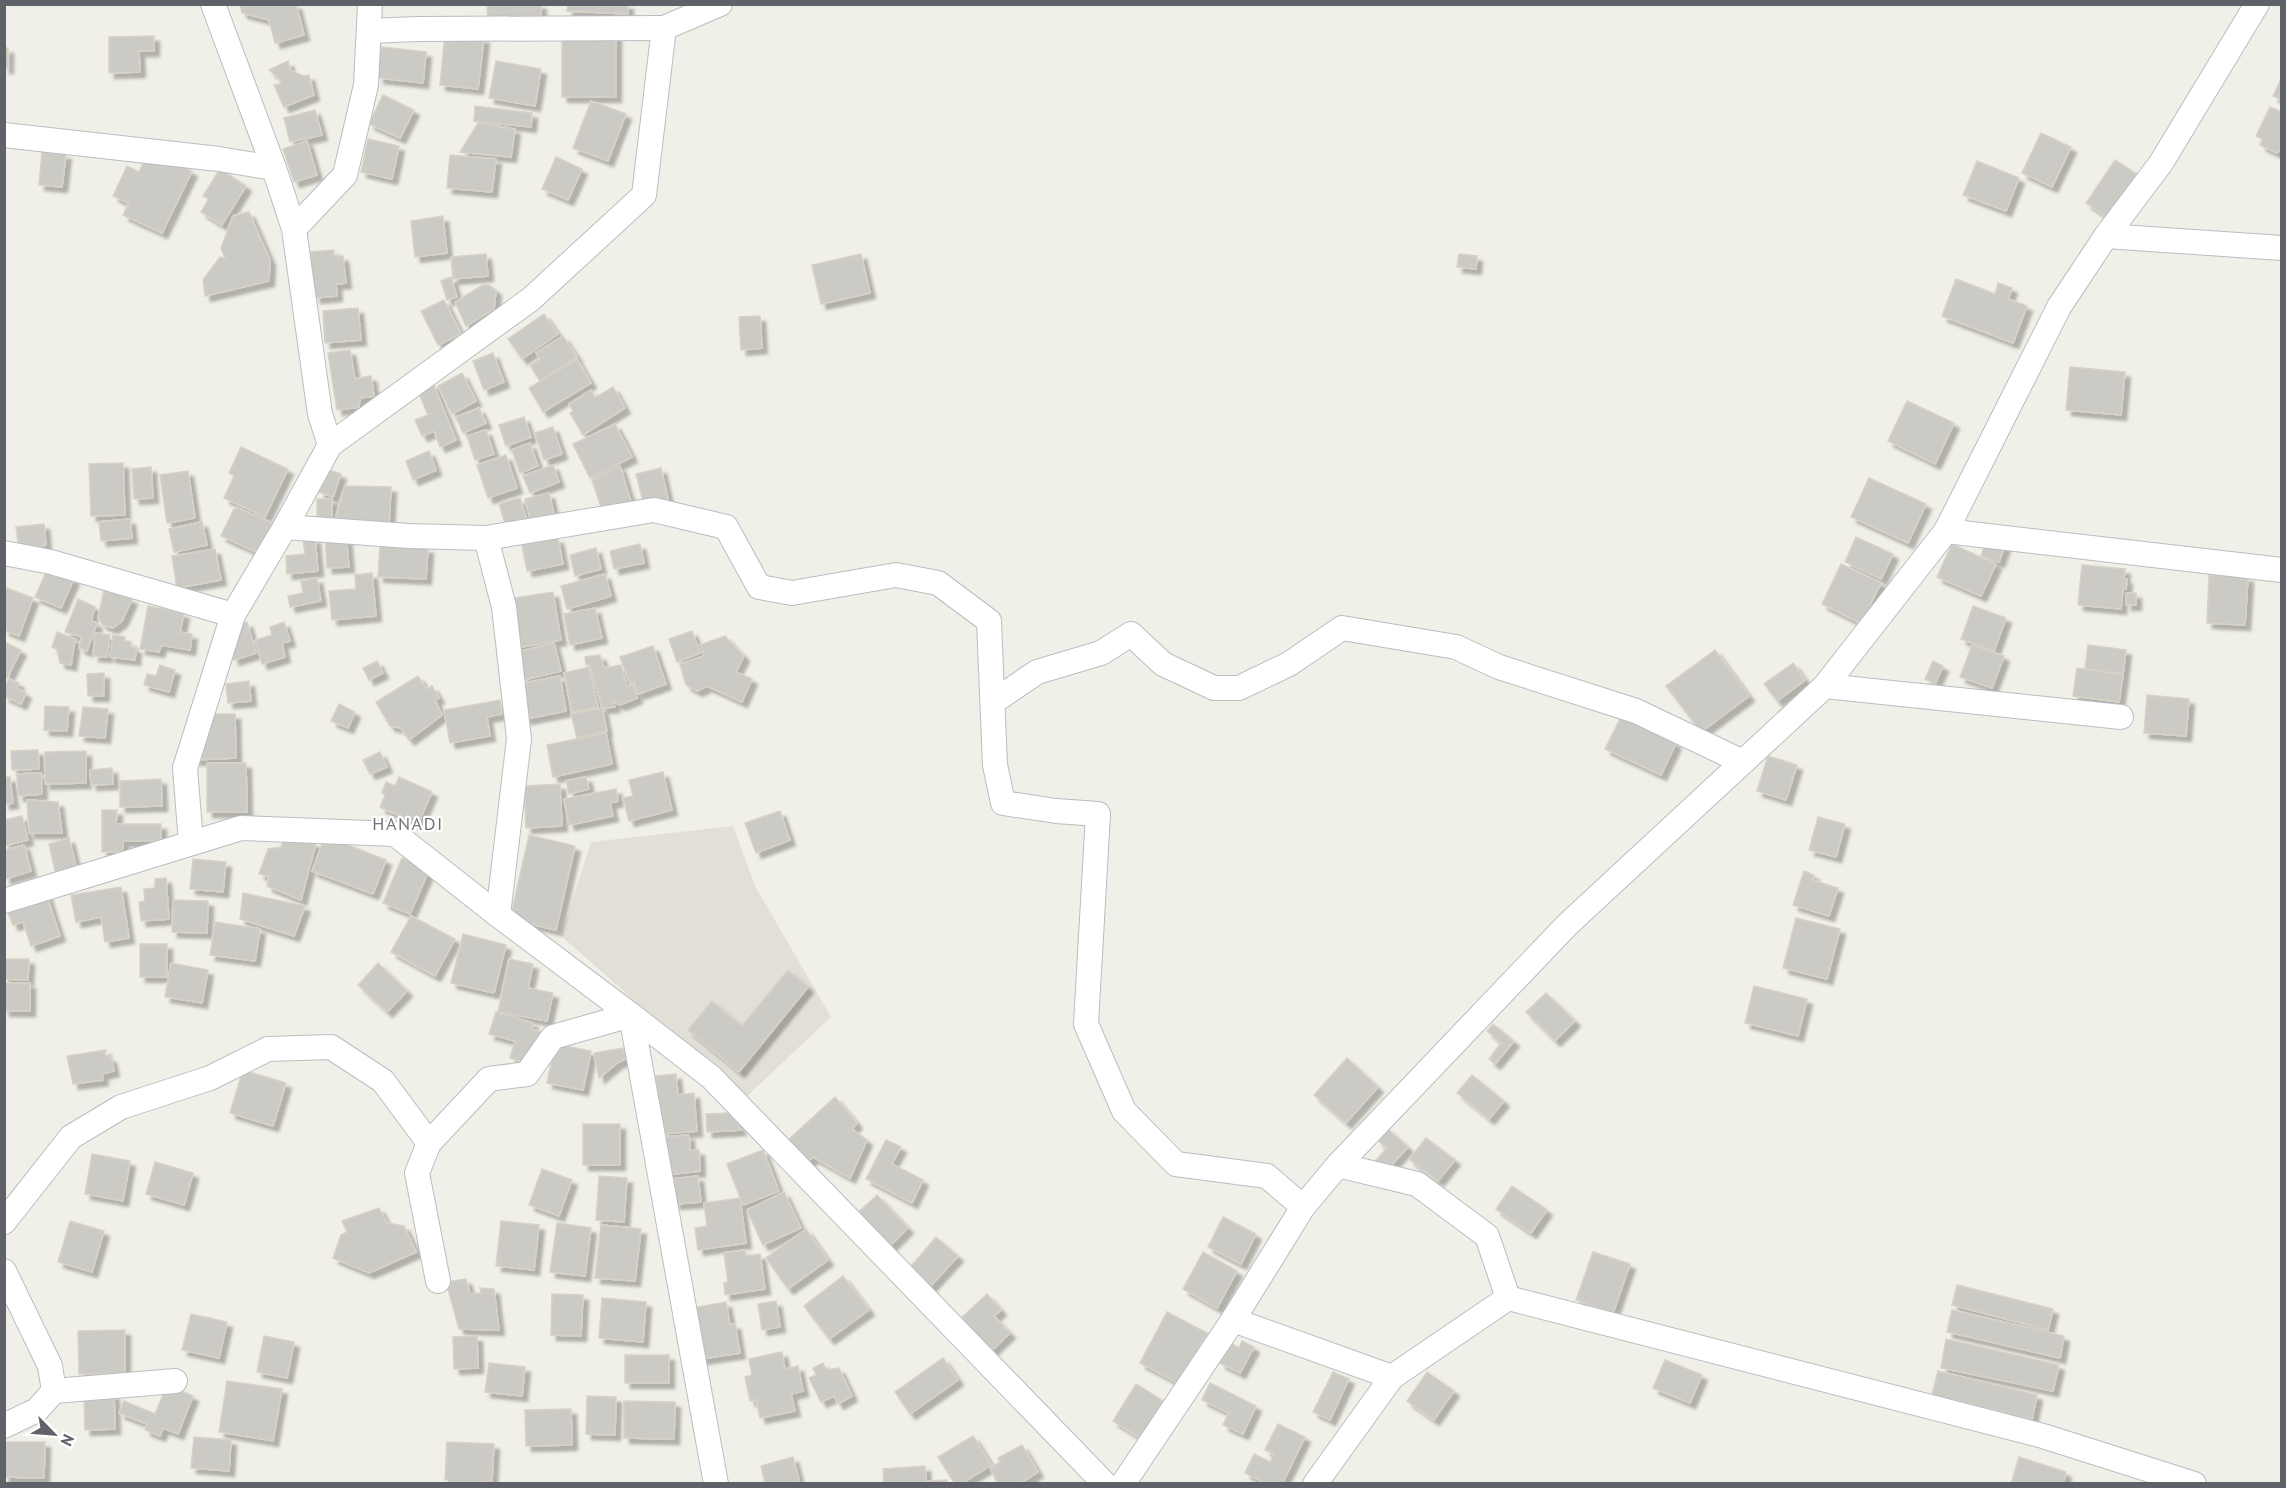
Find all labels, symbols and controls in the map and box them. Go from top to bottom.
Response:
district label: HANADI [372,812,444,835]
north arrow [24,1404,84,1464]
text: N [56,1431,79,1449]

